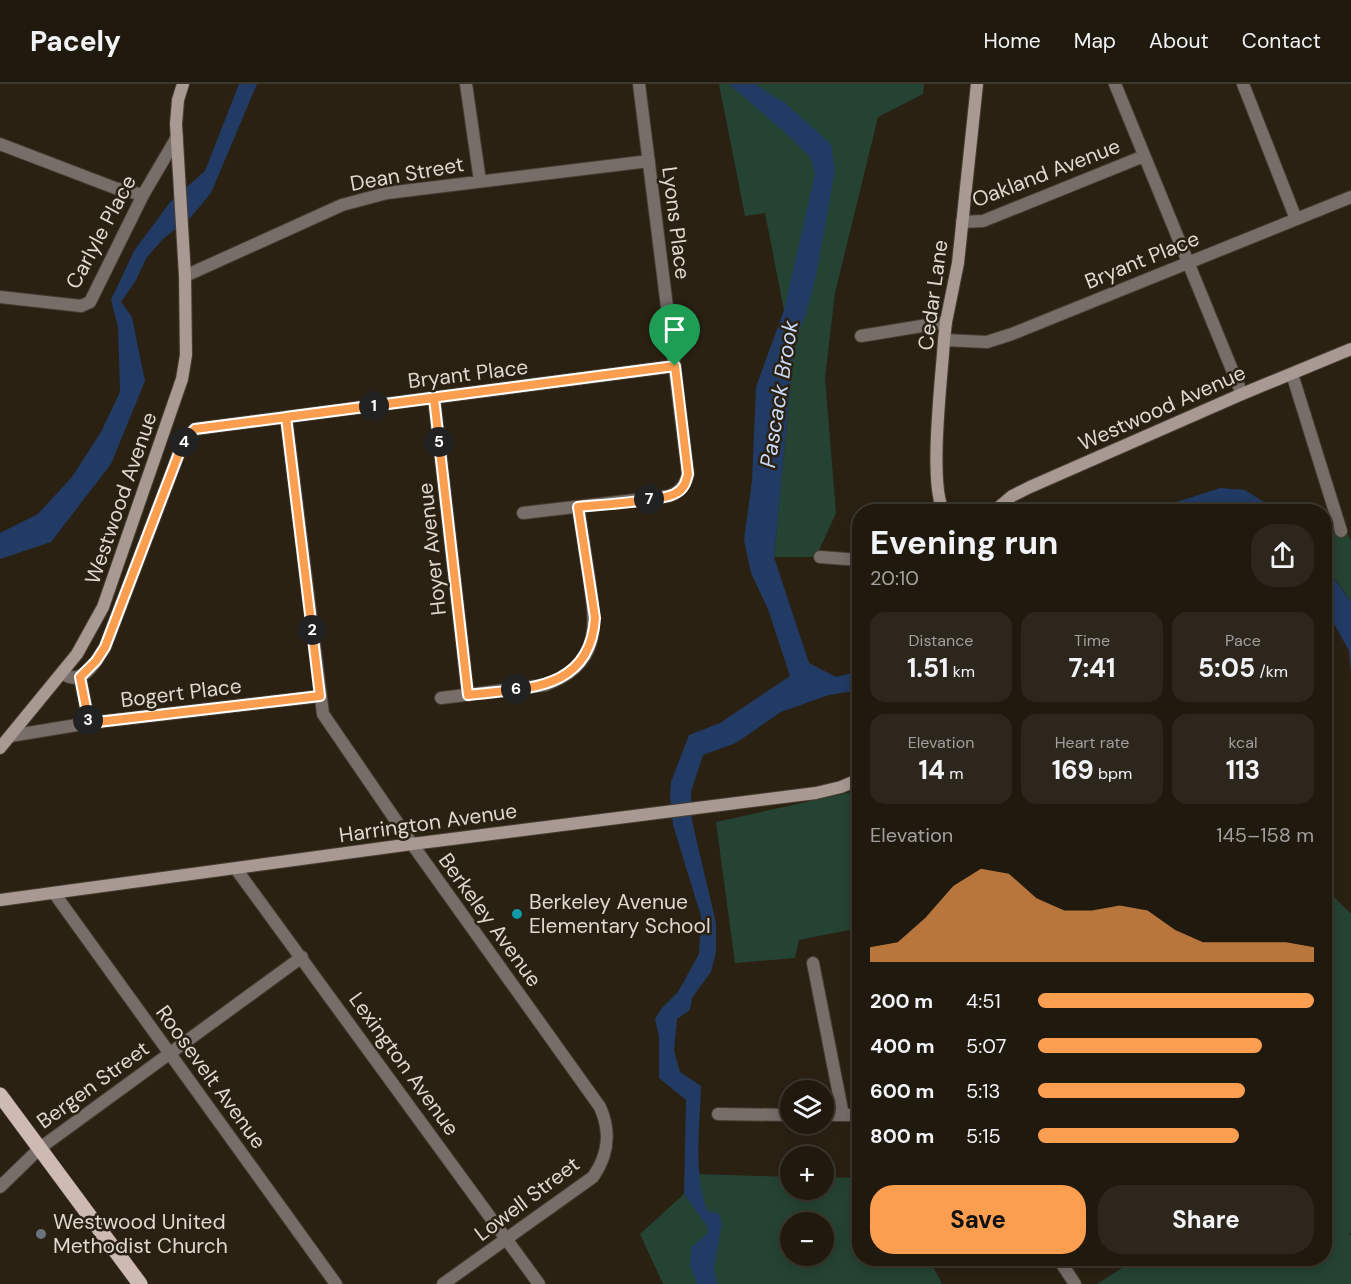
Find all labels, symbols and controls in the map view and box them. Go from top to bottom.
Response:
text: Pacely [30,23,121,60]
text: Home [983,27,1041,55]
text: Map [1074,27,1116,55]
text: About [1149,27,1209,55]
text: Contact [1242,27,1321,55]
street label: Oakland Avenue [968,132,1124,214]
street label: Dean Street [348,150,466,198]
street label: Lyons Place [655,165,697,281]
street label: Carlyle Place [59,170,143,294]
street label: Bryant Place [1081,224,1203,296]
street label: Cedar Lane [911,238,955,352]
pin [649,304,700,366]
icon: arrive [658,313,691,346]
water label: Pascack Brook [753,317,805,470]
street label: Bryant Place [406,353,530,395]
street label: Westwood Avenue [1074,359,1250,457]
pin: 1 [359,391,389,421]
text: 1 [371,395,377,416]
street label: Westwood Avenue [78,408,164,588]
pin: 4 [169,427,199,457]
pin: 5 [424,427,454,457]
text: 4 [179,431,189,452]
text: 5 [434,431,444,452]
street label: Hoyer Avenue [411,481,453,617]
pin: 7 [634,484,664,514]
text: 7 [645,488,653,509]
text: Evening run [870,521,1058,564]
button: share [1251,524,1314,587]
text: 20:10 [870,565,919,591]
pin: 2 [297,615,327,645]
text: 2 [307,619,317,640]
text: Distance [909,630,973,651]
text: Time [1074,630,1110,651]
text: Pace [1225,630,1261,651]
text: 1.51 [907,651,949,685]
text: 7:41 [1069,651,1115,685]
text: 5:05 [1198,651,1255,685]
text: km [949,661,975,682]
text: /km [1255,661,1288,682]
street label: Bogert Place [119,672,243,714]
pin: 6 [501,674,531,704]
text: 6 [511,678,521,699]
pin: 3 [73,705,103,735]
text: 3 [83,709,93,730]
text: Elevation [908,732,974,753]
text: Heart rate [1055,732,1129,753]
text: kcal [1229,732,1257,753]
text: 14 [919,753,945,787]
text: 169 [1052,753,1094,787]
text: 113 [1226,753,1260,787]
text: m [945,763,963,784]
text: bpm [1094,763,1132,784]
street label: Harrington Avenue [337,797,519,849]
text: Elevation [870,822,953,848]
text: 145–158 m [1216,822,1314,848]
street label: Berkeley Avenue [432,847,548,993]
place label: Berkeley Avenue Elementary School [529,888,711,940]
marker: Berkeley Avenue Elementary School [510,907,524,921]
street label: Lexington Avenue [343,987,466,1141]
text: 200 m [870,988,933,1014]
text: 4:51 [966,988,1001,1014]
street label: Roosevelt Avenue [149,1000,273,1155]
text: 400 m [870,1033,935,1059]
text: 5:07 [966,1033,1006,1059]
street label: Bergen Street [31,1035,155,1135]
text: 600 m [870,1078,934,1104]
text: 5:13 [966,1078,1000,1104]
map controls [780,1080,834,1266]
button: layers [780,1080,834,1134]
text: 800 m [870,1123,934,1149]
text: 5:15 [966,1123,1001,1149]
button: + [780,1146,834,1200]
street label: Lowell Street [469,1150,585,1248]
button: Save [870,1185,1086,1254]
button: Share [1098,1185,1314,1254]
place label: Westwood United Methodist Church [53,1208,228,1260]
button: − [780,1212,834,1266]
marker: Westwood United Methodist Church [34,1227,48,1241]

